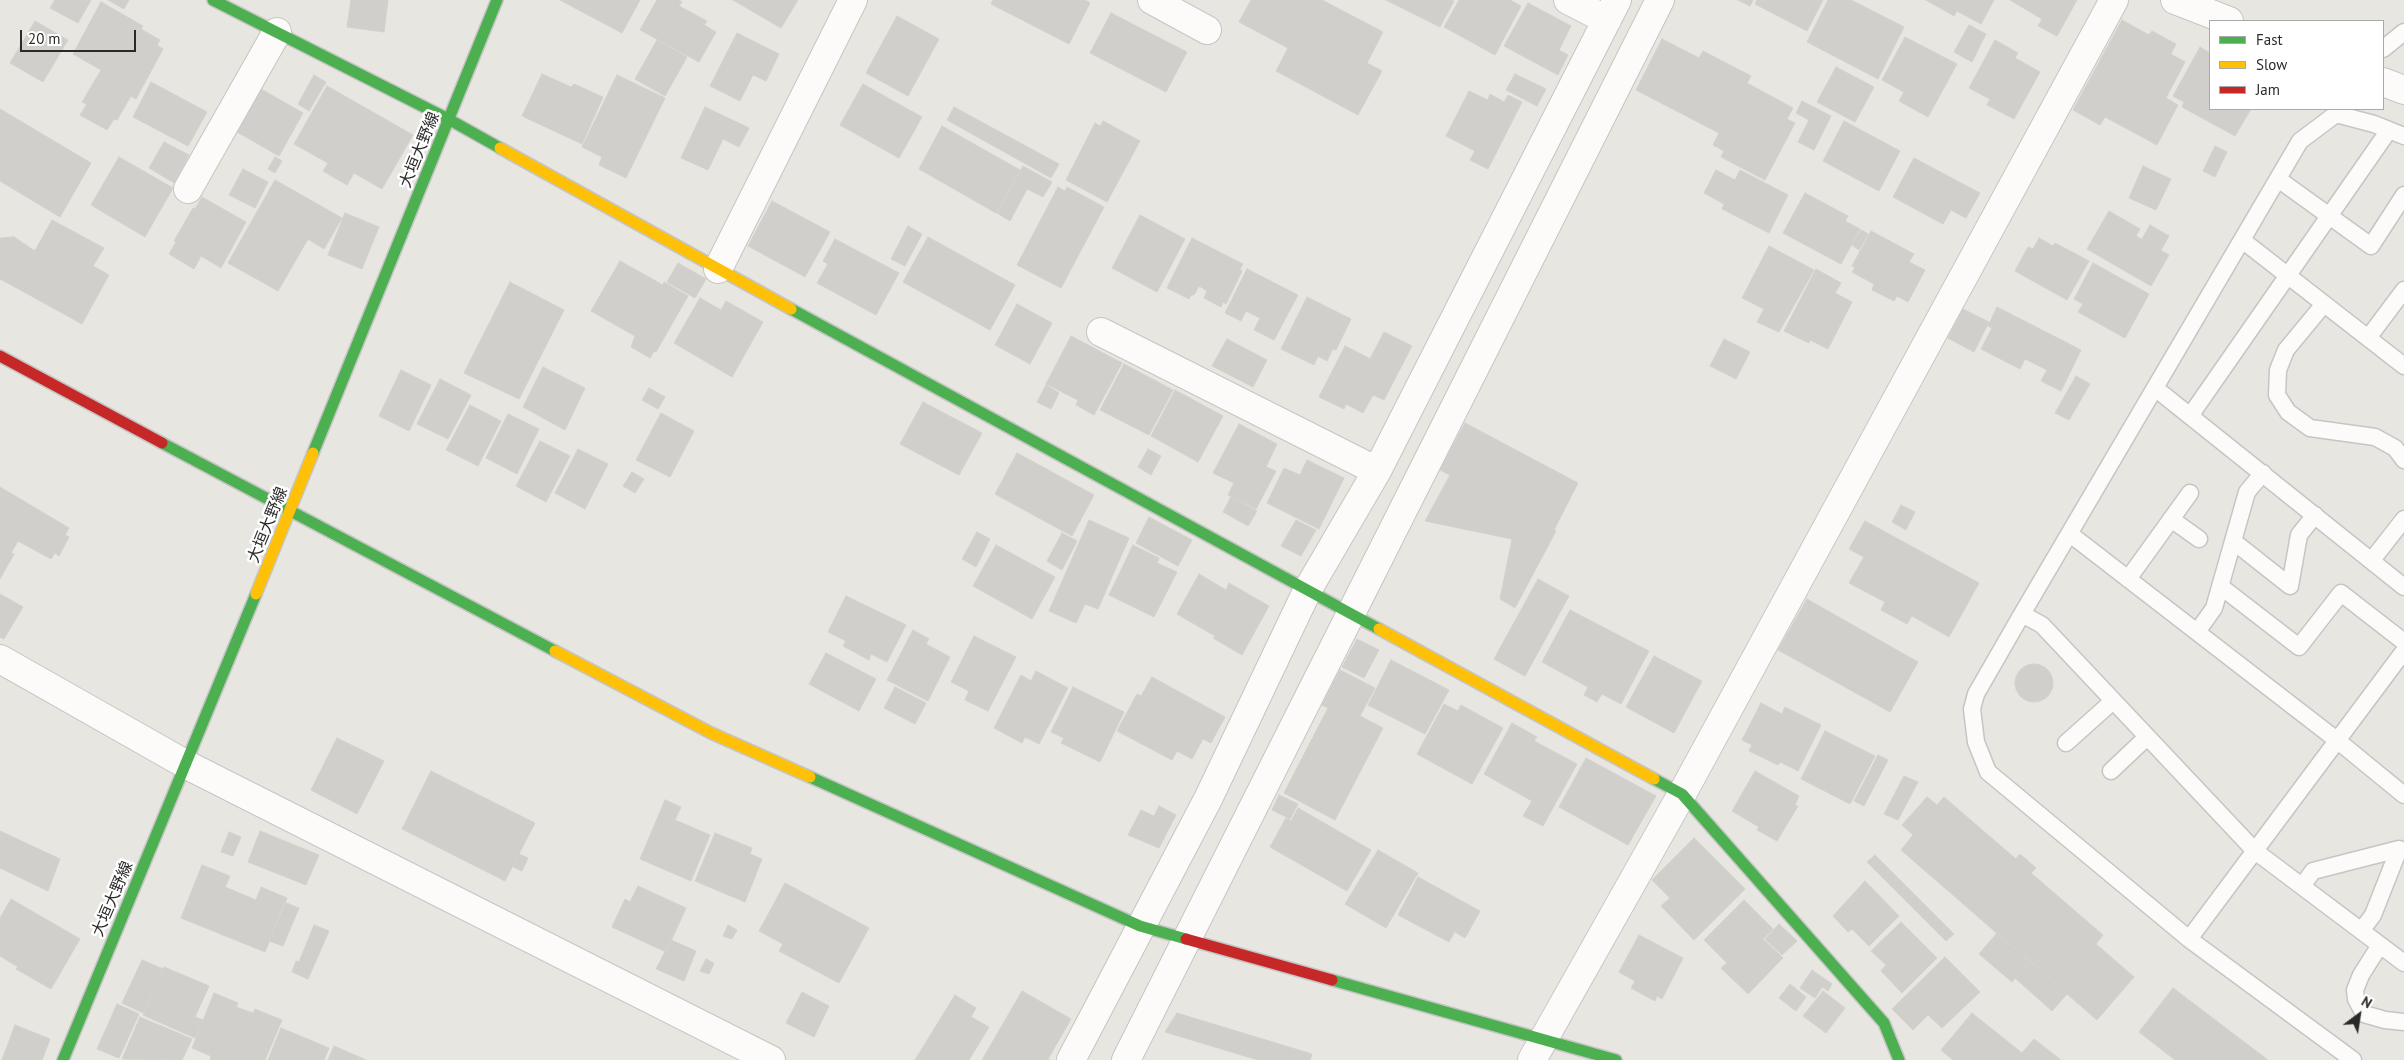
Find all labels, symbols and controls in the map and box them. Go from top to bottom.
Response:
scale bar [22,20,139,52]
legend [2209,20,2384,110]
text: 20 m [28,29,61,48]
text: Fast [2256,30,2283,49]
text: Slow [2256,55,2287,74]
text: Jam [2256,80,2280,99]
street label: 大垣大野線 [396,109,444,191]
street label: 大垣大野線 [244,484,292,566]
street label: 大垣大野線 [89,858,137,940]
north arrow [2334,990,2384,1040]
text: N [2358,992,2375,1012]

